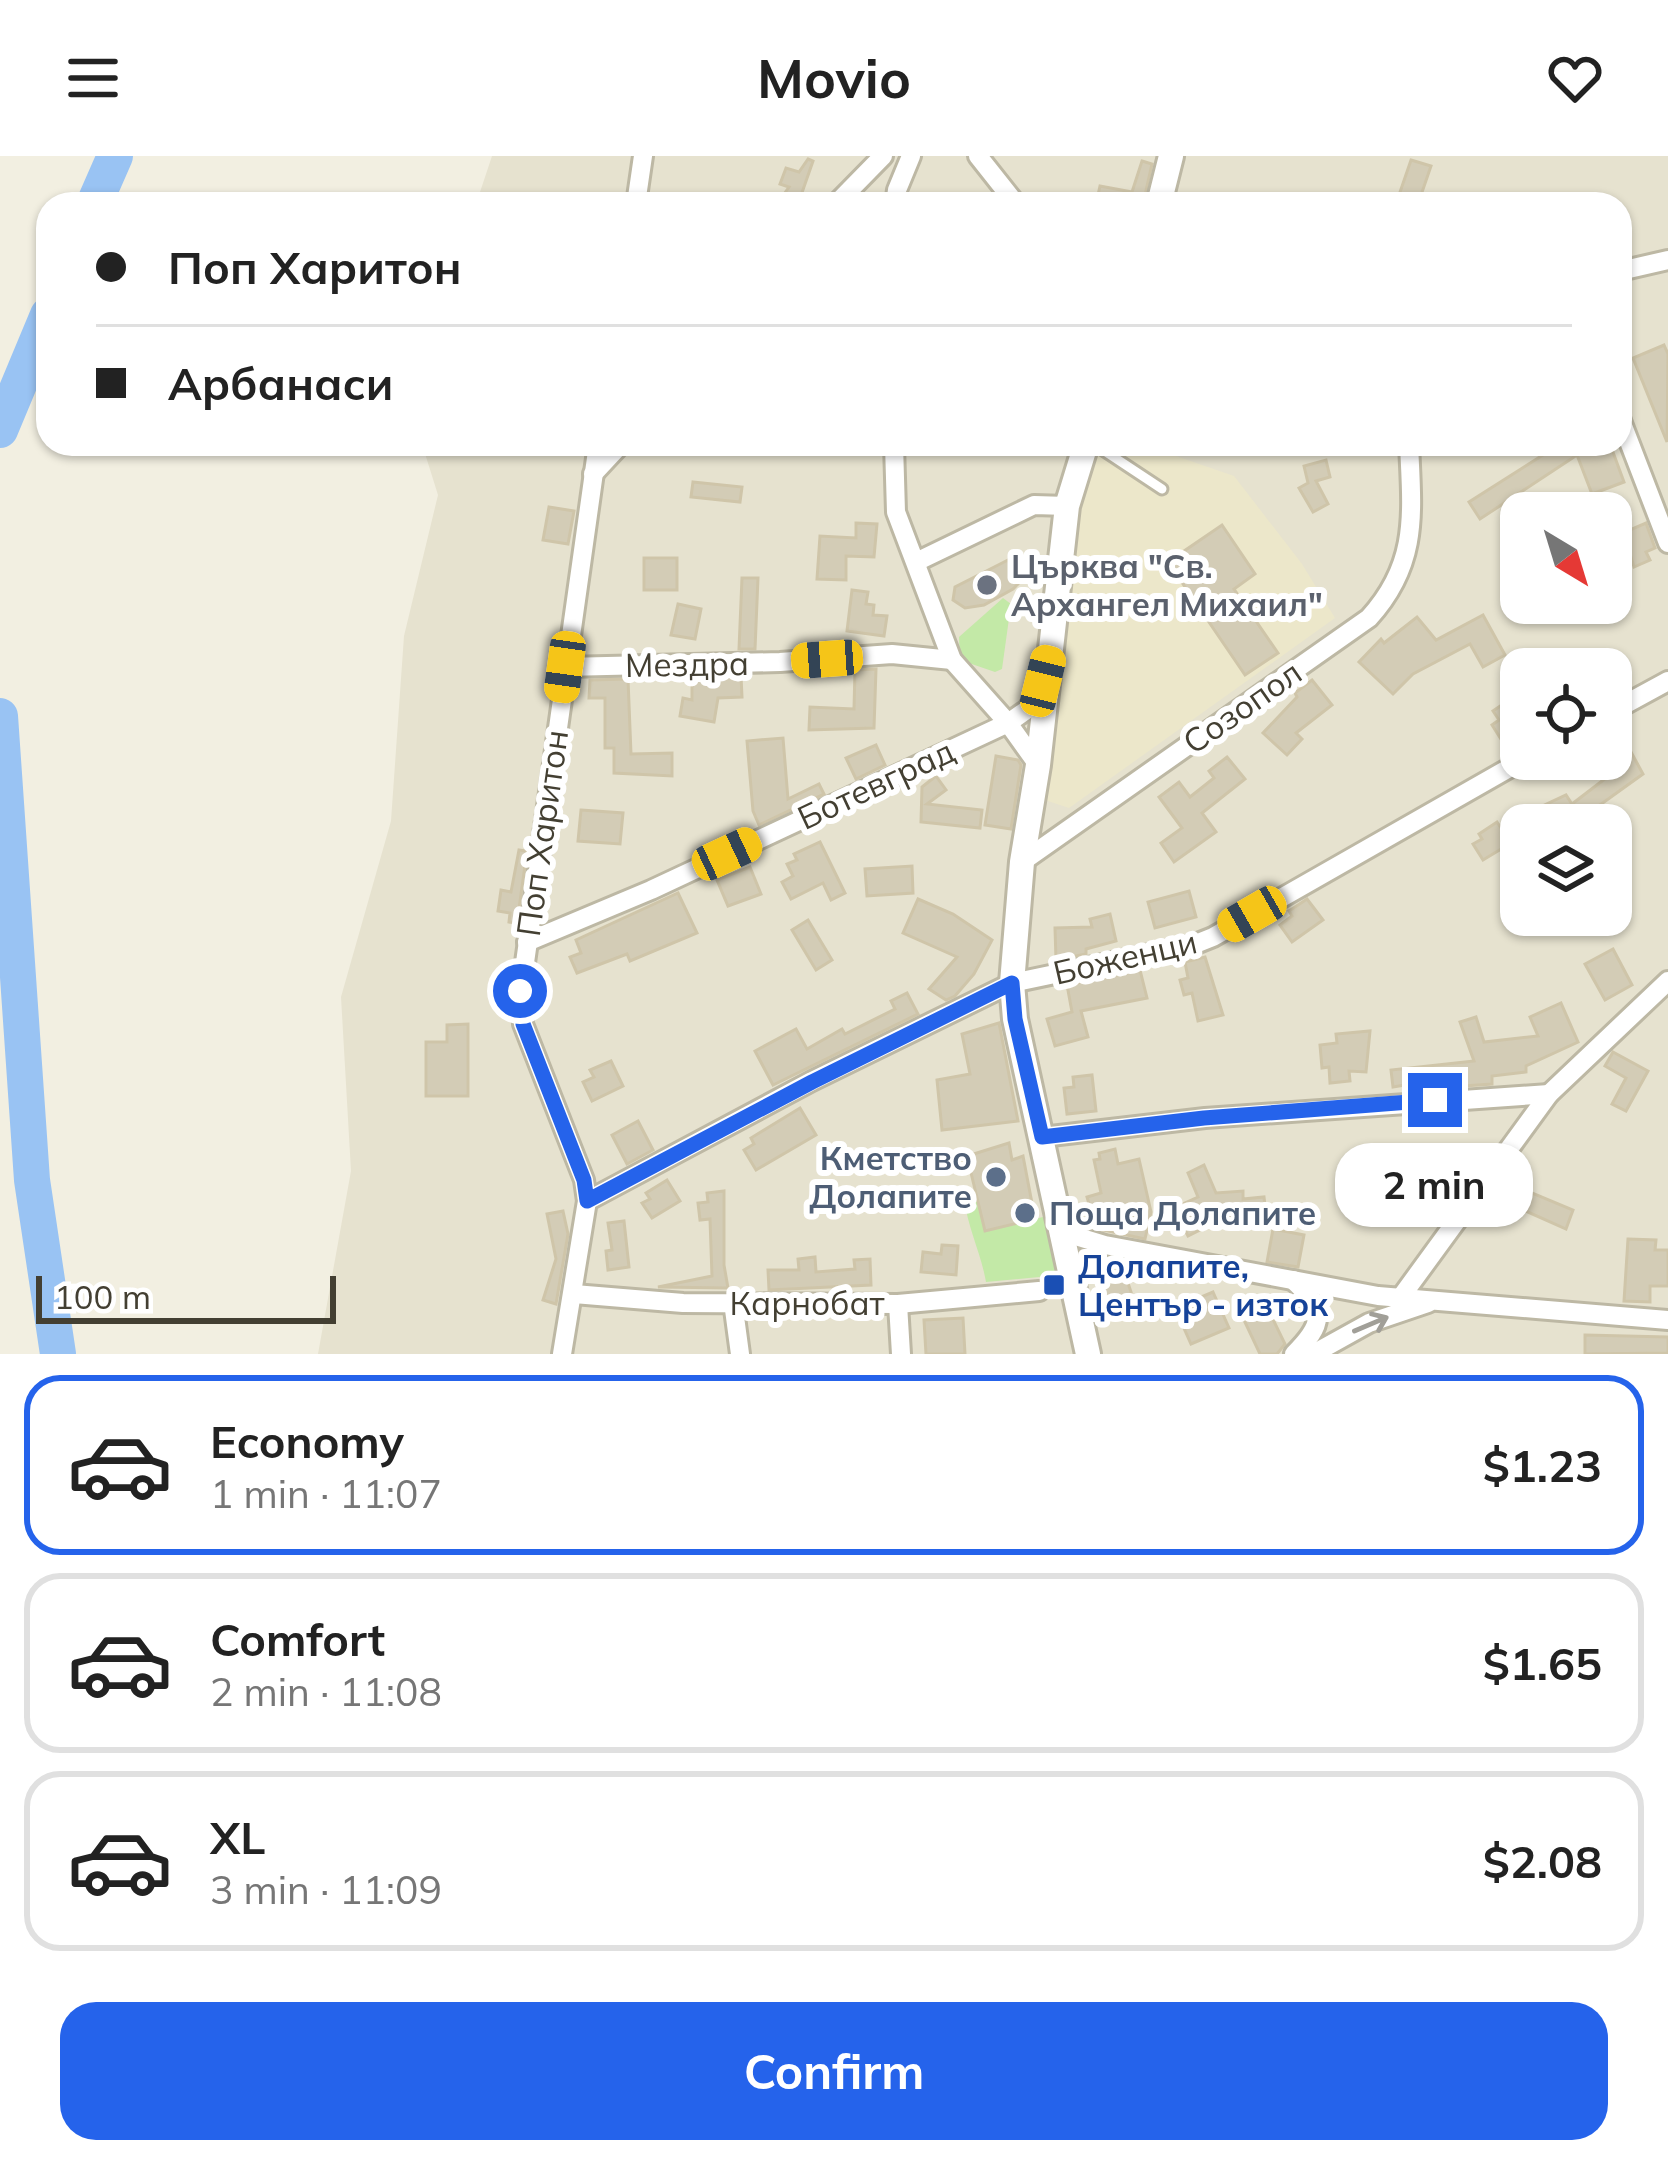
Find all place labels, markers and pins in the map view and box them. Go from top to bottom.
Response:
place label: Църква "Св. Архангел Михаил" [1011,545,1323,624]
marker: Църква "Св. Архангел Михаил" [974,572,1000,598]
place label: Кметство Долапите [809,1137,972,1216]
marker: Кметство Долапите [983,1164,1009,1190]
place label: Поща Долапите [1049,1192,1316,1233]
marker: Поща Долапите [1012,1200,1038,1226]
place label: Долапите, Център - изток [1078,1245,1328,1324]
marker: Долапите, Център - изток [1041,1272,1067,1298]

